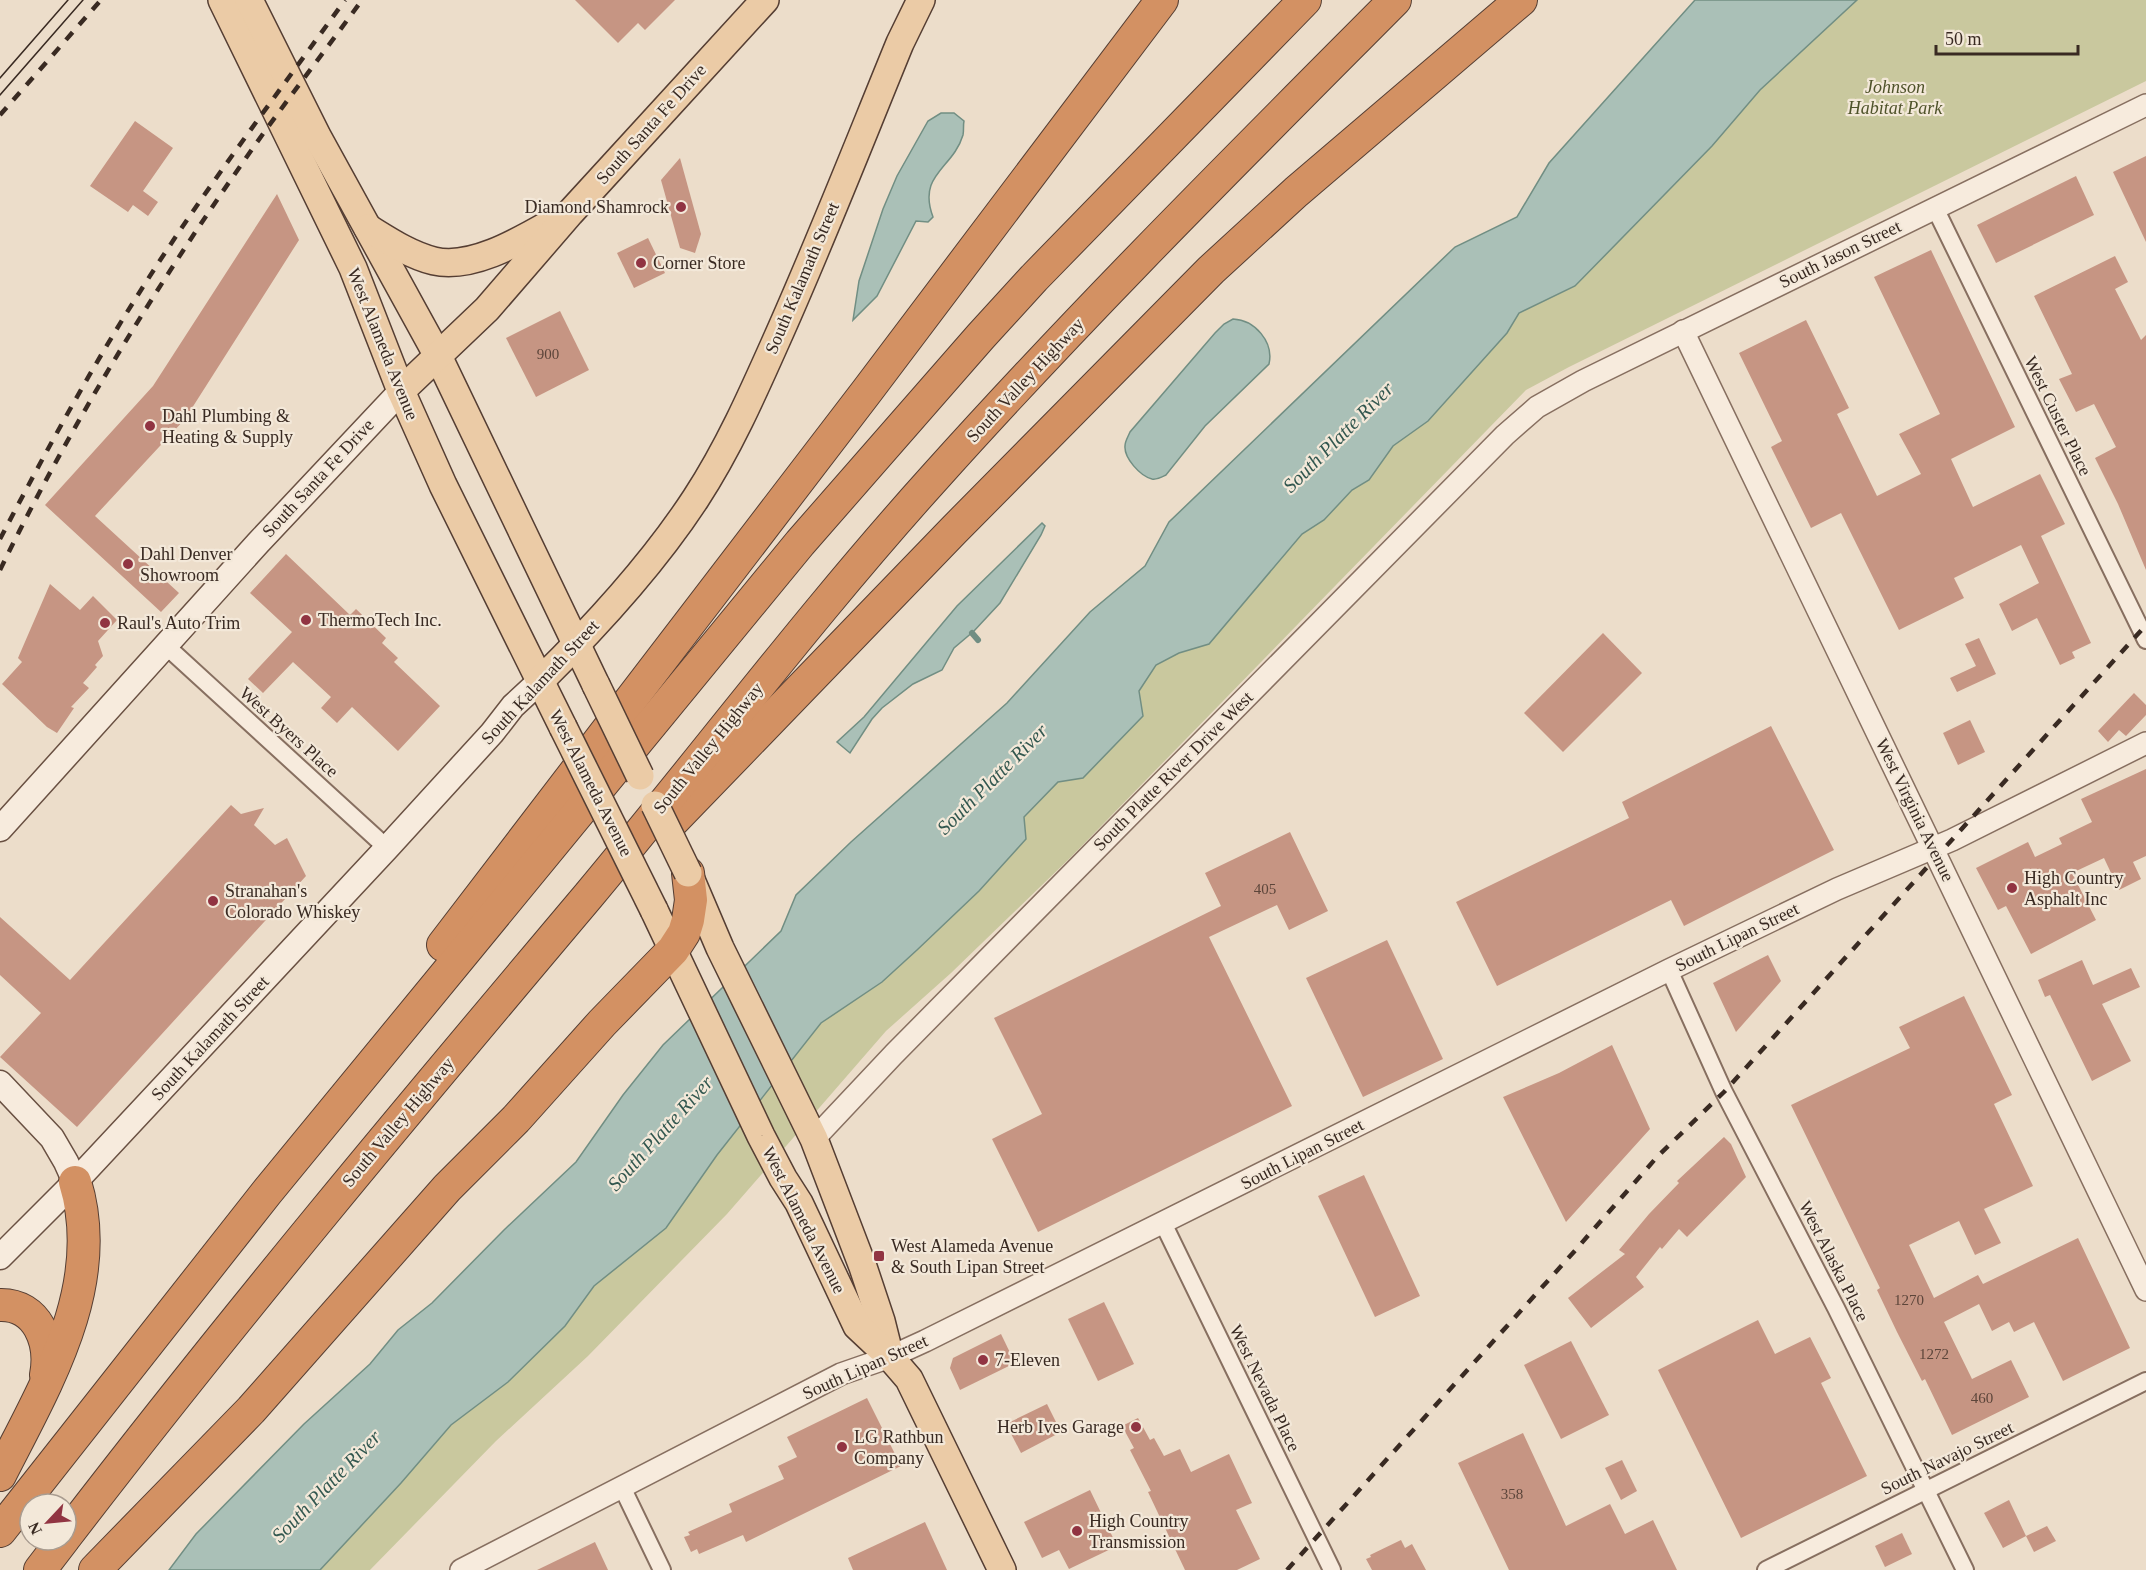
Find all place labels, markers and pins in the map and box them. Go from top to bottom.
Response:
place label: Diamond Shamrock [525,197,669,217]
marker: Diamond Shamrock [674,200,688,214]
place label: Corner Store [653,253,745,273]
marker: Corner Store [634,256,648,270]
place label: Dahl Plumbing & Heating & Supply [162,406,293,447]
marker: Dahl Plumbing & Heating & Supply [143,419,157,433]
place label: Dahl Denver Showroom [140,544,232,585]
marker: Dahl Denver Showroom [121,557,135,571]
place label: ThermoTech Inc. [318,610,442,630]
place label: Raul's Auto Trim [117,613,240,633]
marker: ThermoTech Inc. [299,613,313,627]
marker: Raul's Auto Trim [98,616,112,630]
place label: High Country Asphalt Inc [2024,868,2124,909]
place label: Stranahan's Colorado Whiskey [225,881,360,922]
marker: High Country Asphalt Inc [2005,881,2019,895]
marker: Stranahan's Colorado Whiskey [206,894,220,908]
place label: West Alameda Avenue & South Lipan Street [891,1236,1053,1277]
marker: West Alameda Avenue & South Lipan Street [872,1249,886,1263]
place label: 7-Eleven [995,1350,1060,1370]
marker: 7-Eleven [976,1353,990,1367]
place label: Herb Ives Garage [997,1417,1124,1437]
marker: Herb Ives Garage [1129,1420,1143,1434]
place label: LG Rathbun Company [854,1427,944,1468]
marker: LG Rathbun Company [835,1440,849,1454]
place label: High Country Transmission [1089,1511,1189,1552]
marker: High Country Transmission [1070,1524,1084,1538]

